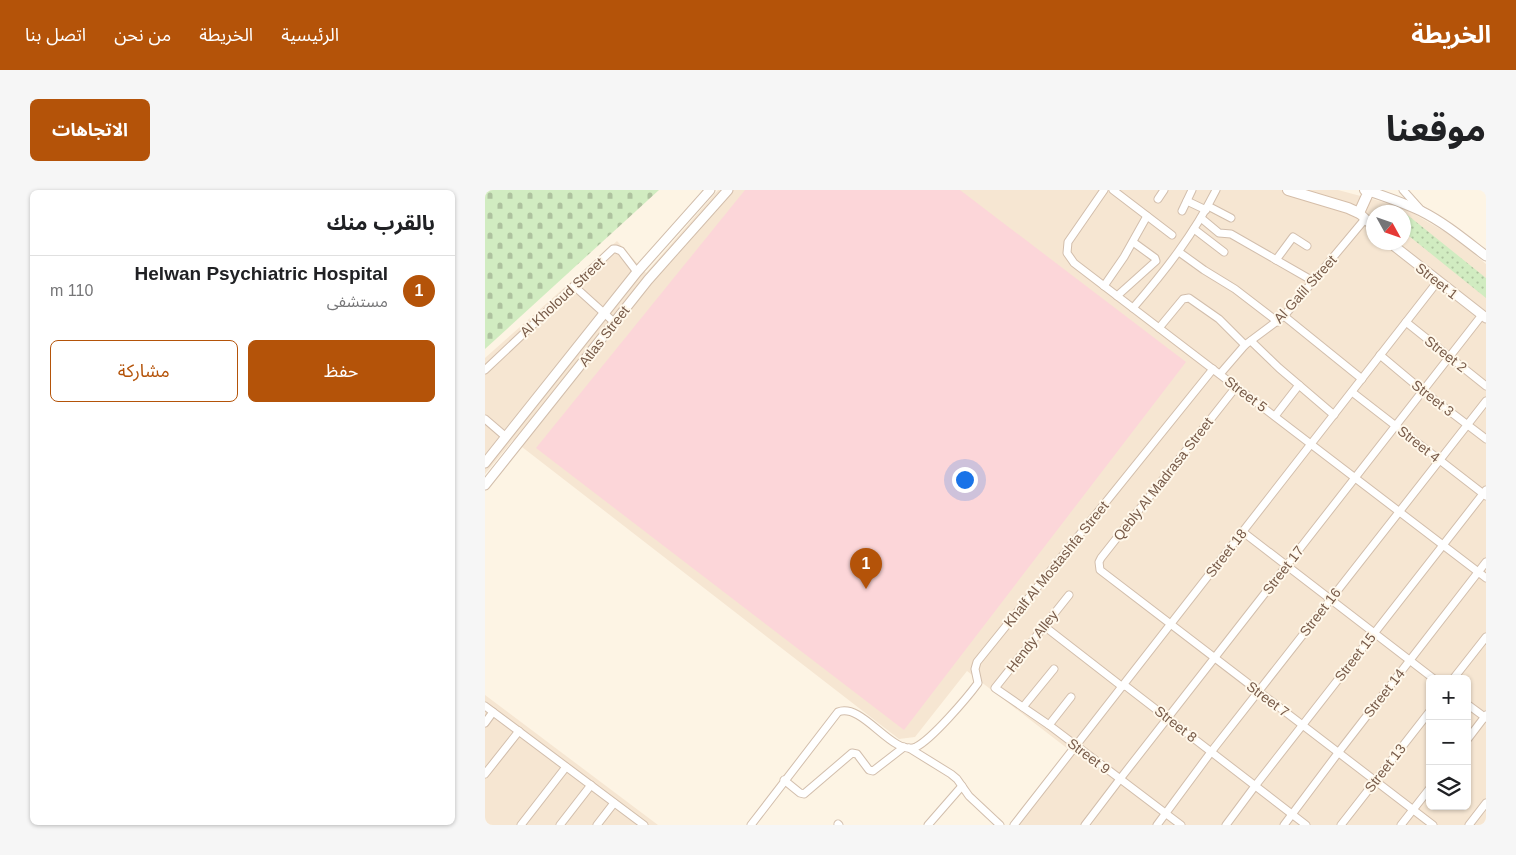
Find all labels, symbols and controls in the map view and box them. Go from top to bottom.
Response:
text: الخريطة [1411,21,1491,48]
text: اتصل بنا [25,25,86,45]
text: من نحن [114,25,171,45]
text: الخريطة [199,25,253,45]
text: الرئيسية [281,25,339,45]
button: الاتجاهات [30,99,150,161]
text: موقعنا [1386,109,1486,148]
north arrow [1366,205,1411,250]
text: بالقرب منك [327,211,435,234]
street label: Al Galil Street [1270,252,1340,326]
street label: Al Kholoud Street [517,254,607,340]
street label: Street 1 [1413,260,1461,303]
text: Helwan Psychiatric Hospital [135,263,388,284]
text: 110 m [50,282,93,299]
text: 1 [415,282,423,299]
text: مستشفى [327,293,388,310]
street label: Atlas Street [575,302,633,369]
street label: Street 2 [1422,333,1470,376]
button: مشاركة [50,340,238,402]
button: حفظ [248,340,435,402]
street label: Street 5 [1222,373,1271,415]
street label: Street 3 [1409,377,1457,420]
street label: Qebly Al Madrasa Street [1110,414,1216,544]
street label: Street 4 [1395,423,1443,466]
your location [952,467,978,493]
street label: Khalf Al Mostashfa Street [1000,498,1112,630]
street label: Street 18 [1202,526,1250,580]
street label: Street 17 [1259,543,1307,597]
pin: 1 [850,548,882,589]
street label: Street 16 [1296,585,1344,639]
street label: Hendy Alley [1003,607,1061,675]
street label: Street 15 [1331,630,1379,684]
street label: Street 14 [1360,666,1408,720]
map controls [1426,675,1471,810]
button: + [1426,675,1471,720]
street label: Street 7 [1244,678,1293,720]
street label: Street 8 [1152,703,1200,746]
button: − [1426,720,1471,765]
street label: Street 9 [1065,735,1114,777]
street label: Street 13 [1361,741,1409,795]
button: layers [1426,765,1471,810]

